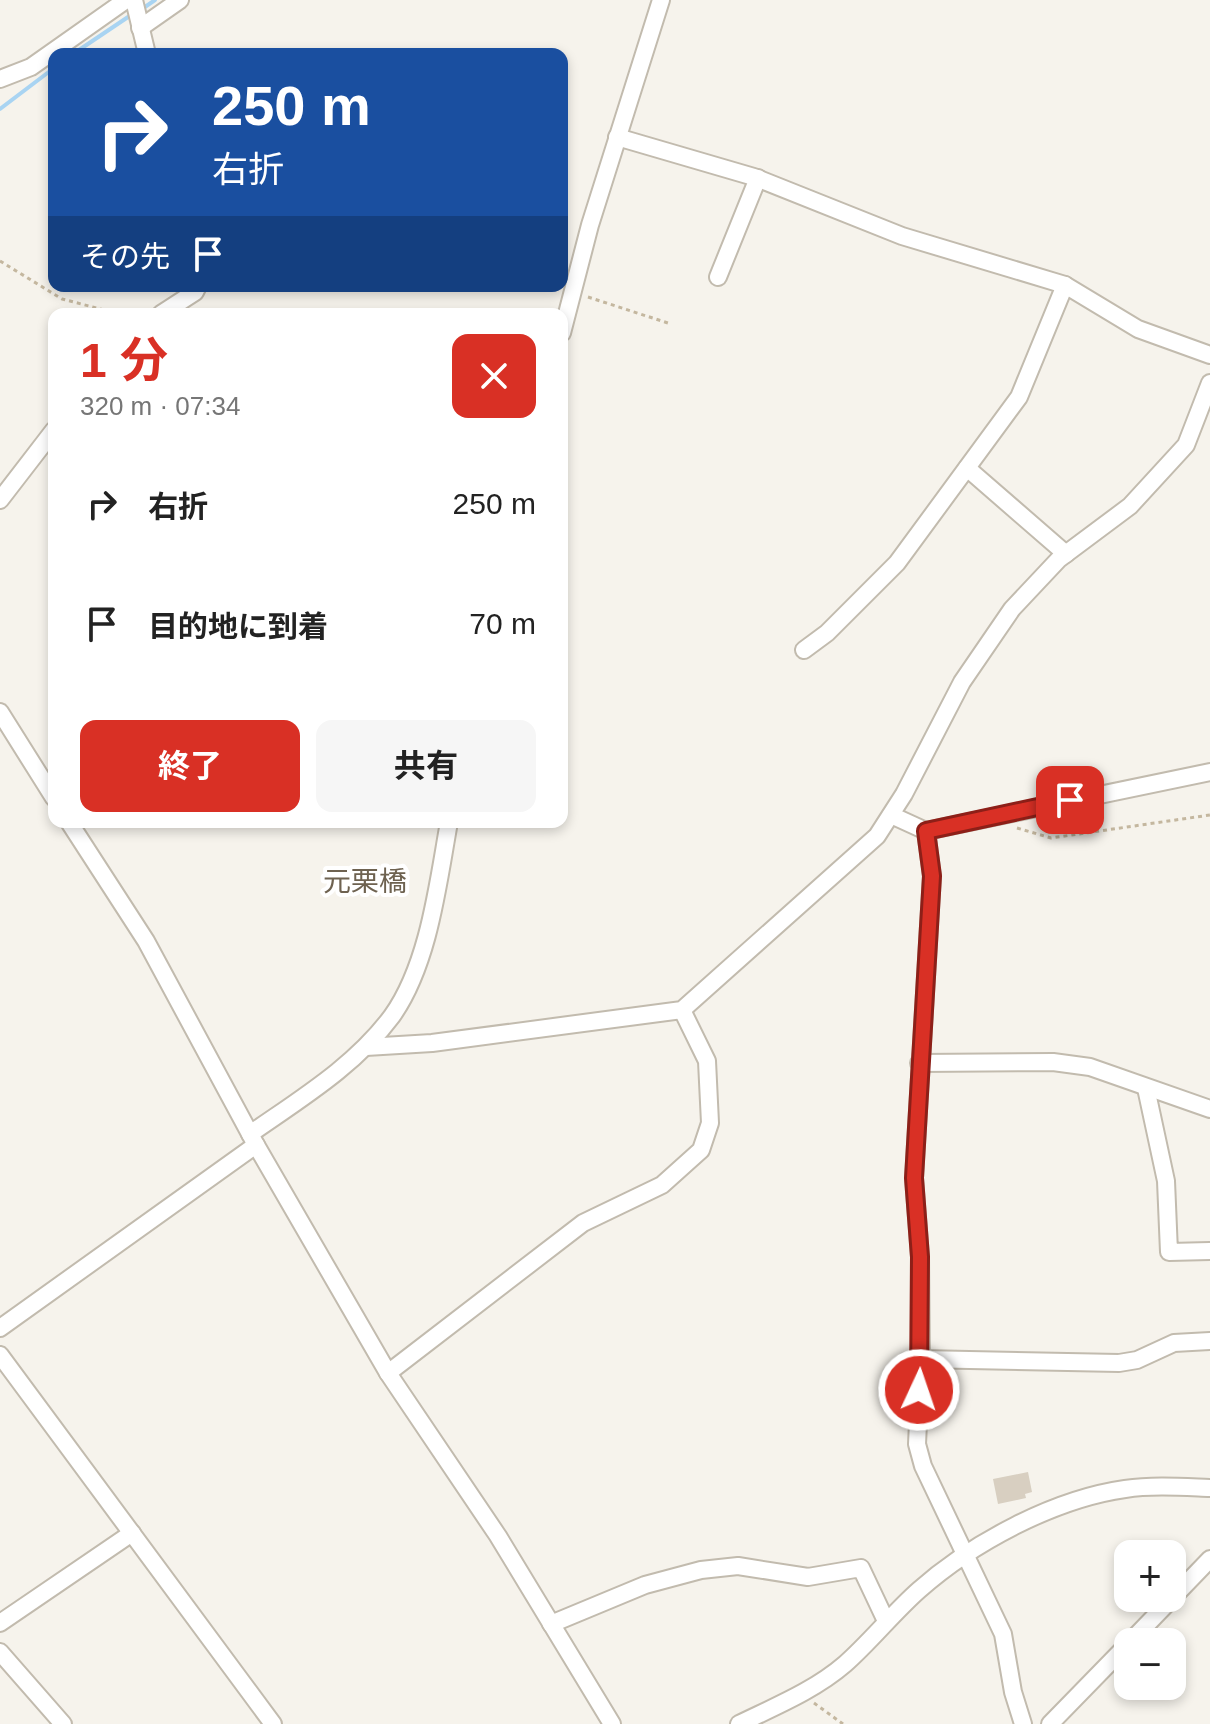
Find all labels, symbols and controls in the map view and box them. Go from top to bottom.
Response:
text: 250 m [212,74,371,137]
icon: right [80,80,184,184]
text: 右折 [212,149,284,190]
icon: arrive [186,232,230,276]
text: その先 [80,240,170,273]
text: 1 分 [80,334,168,387]
button: close [452,334,536,418]
text: 320 m · 07:34 [80,391,240,421]
icon: right [80,482,124,526]
text: 250 m [453,487,536,520]
text: 右折 [148,490,208,523]
icon: arrive [80,602,124,646]
text: 70 m [469,607,536,640]
text: 目的地に到着 [148,610,328,643]
button: 終了 [80,720,300,812]
button: 共有 [316,720,536,812]
pin [1036,766,1104,834]
icon: arrive [1048,778,1092,822]
district label: 元栗橋 [323,866,407,897]
position arrow [877,1348,961,1432]
map controls [1114,1540,1186,1700]
button: + [1114,1540,1186,1612]
button: − [1114,1628,1186,1700]

